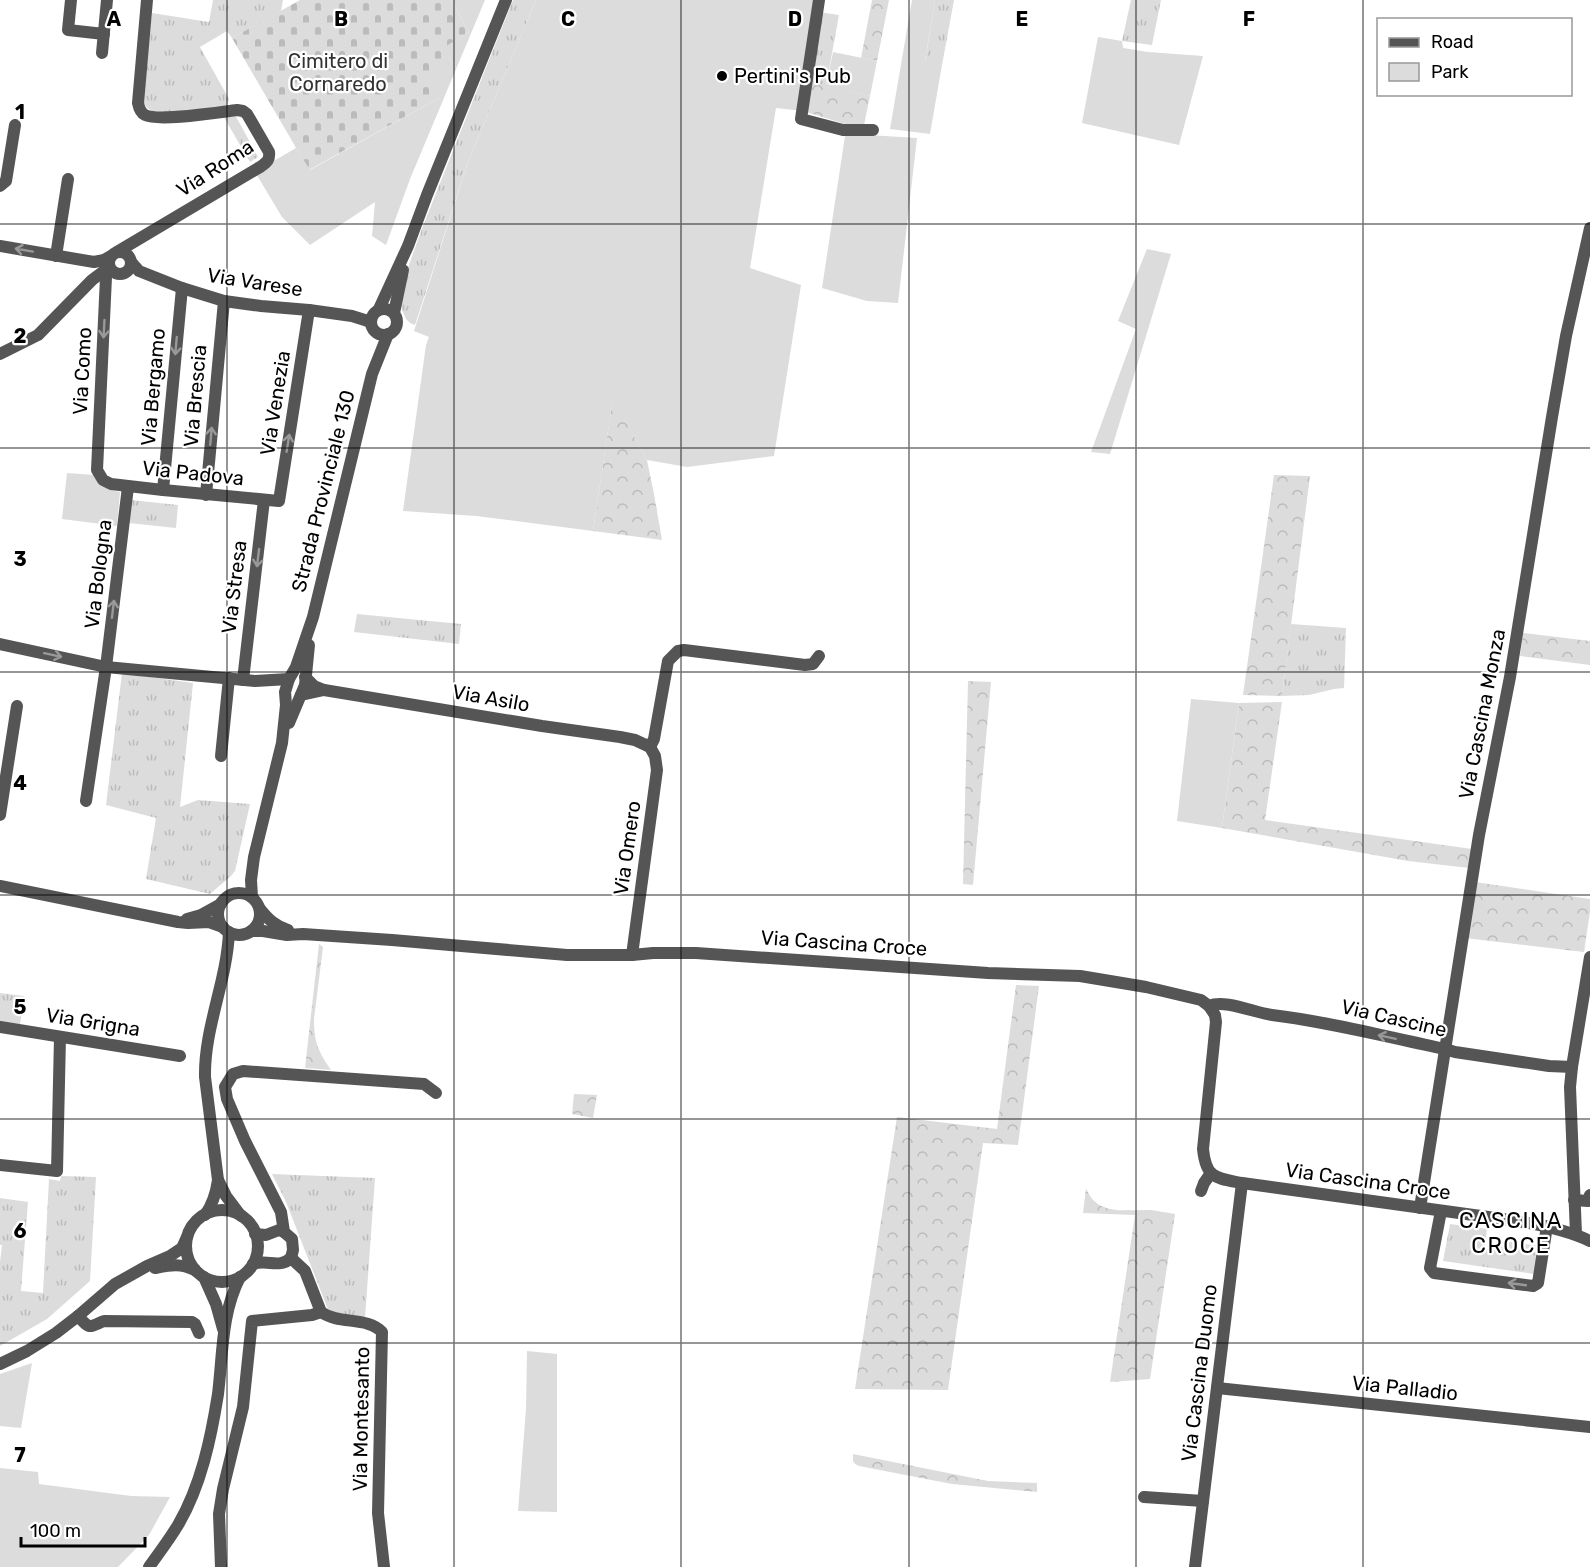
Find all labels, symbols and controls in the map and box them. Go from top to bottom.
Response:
text: A [107,7,122,31]
text: B [334,7,348,31]
text: C [561,7,575,31]
text: D [788,7,802,31]
text: E [1016,7,1028,31]
text: F [1243,7,1255,31]
legend [1377,18,1572,96]
text: Road [1431,31,1474,53]
park label: Cimitero di Cornaredo [288,49,388,96]
text: Park [1431,61,1469,83]
place label: Pertini's Pub [734,64,851,88]
marker: Pertini's Pub [715,69,729,83]
text: 1 [15,100,25,124]
street label: Via Roma [172,134,258,202]
one-way arrow [14,244,34,255]
street label: Via Varese [206,263,304,301]
one-way arrow [98,318,109,338]
text: 2 [14,324,27,348]
street label: Via Como [68,326,96,416]
street label: Via Bergamo [136,327,170,447]
one-way arrow [170,336,181,356]
street label: Via Brescia [179,344,211,448]
street label: Via Venezia [255,349,295,457]
street label: Strada Provinciale 130 [286,388,360,594]
one-way arrow [206,427,217,447]
one-way arrow [283,434,294,454]
street label: Via Padova [141,456,245,490]
street label: Via Bologna [79,518,117,630]
street label: Via Stresa [216,539,252,635]
text: 3 [13,547,27,571]
one-way arrow [252,547,263,567]
one-way arrow [108,599,119,619]
street label: Via Cascina Monza [1454,627,1510,801]
one-way arrow [43,650,62,661]
street label: Via Asilo [450,679,532,717]
text: 4 [13,771,27,795]
street label: Via Omero [608,799,646,897]
street label: Via Cascina Croce [760,925,928,961]
street label: Via Cascine [1339,994,1449,1042]
text: 5 [14,995,27,1019]
street label: Via Grigna [44,1003,142,1041]
one-way arrow [1378,1031,1398,1042]
street label: Via Cascina Croce [1284,1158,1452,1204]
district label: CASCINA CROCE [1459,1207,1563,1259]
text: 6 [13,1219,27,1243]
one-way arrow [1508,1279,1528,1290]
street label: Via Cascina Duomo [1176,1283,1222,1463]
street label: Via Montesanto [348,1346,374,1492]
street label: Via Palladio [1351,1371,1459,1405]
text: 7 [14,1443,26,1467]
scale bar [21,1510,146,1548]
text: 100 m [30,1520,81,1542]

